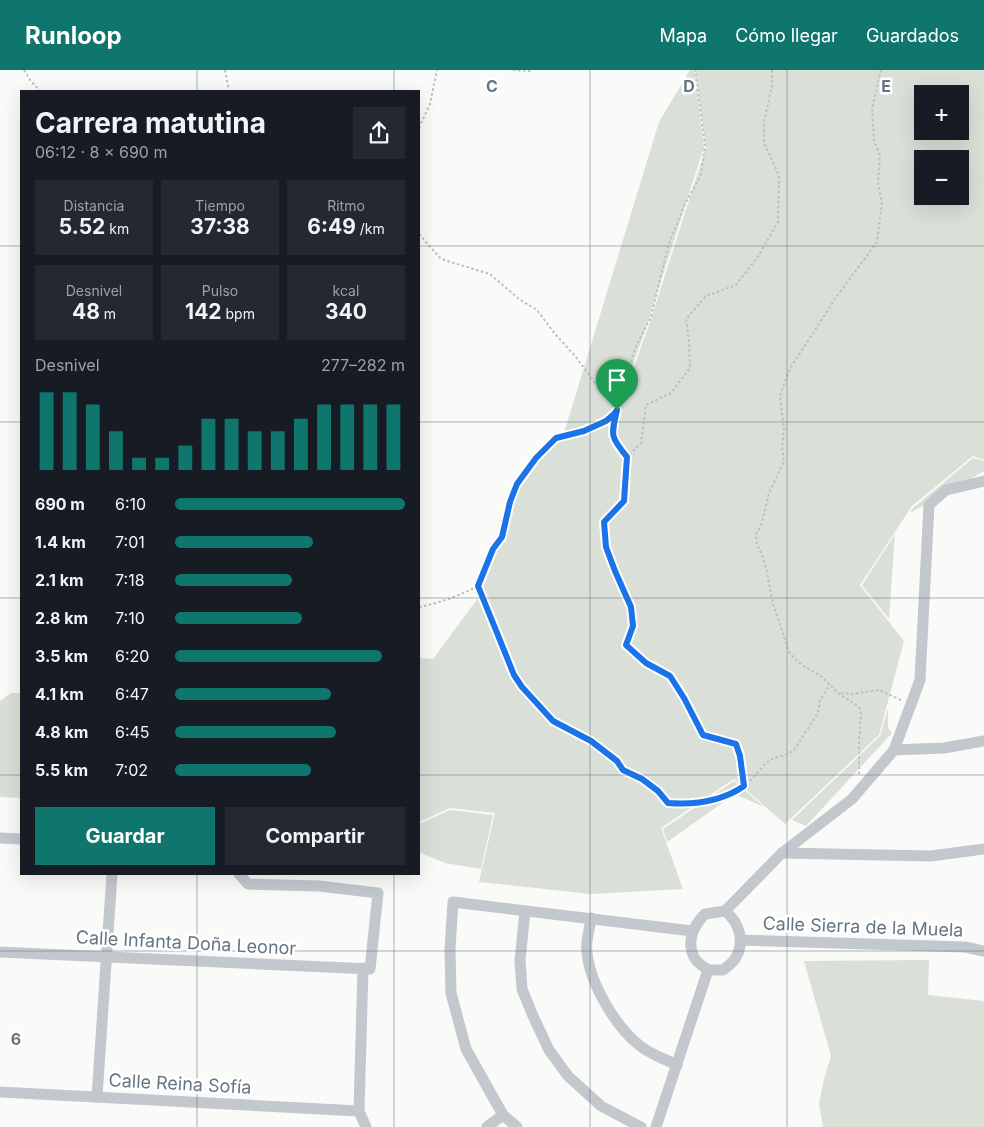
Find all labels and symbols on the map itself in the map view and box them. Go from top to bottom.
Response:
text: C [486,76,498,96]
text: D [683,76,695,96]
text: E [881,76,891,96]
pin [596,359,638,410]
street label: Calle Sierra de la Muela [762,913,964,940]
street label: Calle Infanta Doña Leonor [75,926,297,959]
text: 6 [11,1029,21,1049]
street label: Calle Reina Sofía [108,1069,252,1098]

